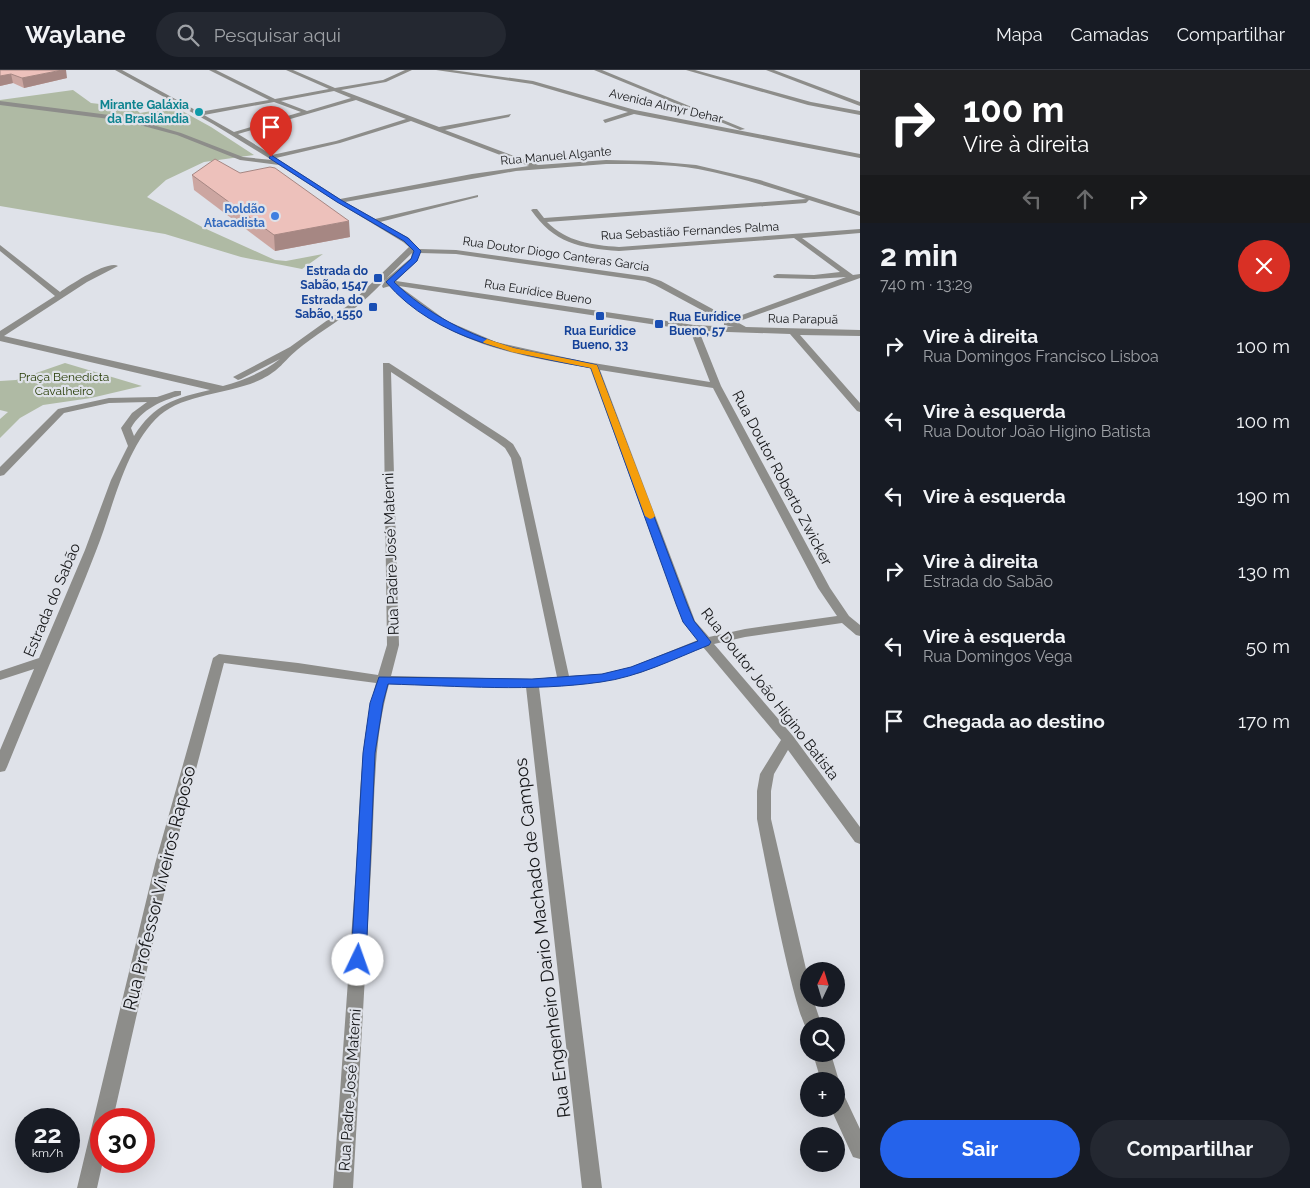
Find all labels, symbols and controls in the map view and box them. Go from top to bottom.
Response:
search box [156,12,506,57]
text: Waylane [25,20,126,49]
icon: search [174,21,202,49]
text: Pesquisar aqui [214,24,341,46]
text: Mapa [996,24,1042,45]
text: Camadas [1070,24,1149,45]
text: Compartilhar [1177,24,1285,45]
street label: Avenida Almyr Dehar [608,86,725,126]
text: 100 m [963,89,1064,130]
icon: right [880,90,945,155]
place label: Mirante Galáxia da Brasilândia [100,98,189,126]
marker: Mirante Galáxia da Brasilândia [193,106,205,118]
pin [250,106,292,157]
icon: arrive [257,113,285,141]
text: Vire à direita [963,131,1089,157]
street label: Rua Manuel Algante [500,144,612,168]
icon: left [1018,185,1046,213]
icon: ahead [1071,185,1099,213]
icon: right [1124,185,1152,213]
place label: Roldão Atacadista [204,202,265,230]
marker: Roldão Atacadista [269,210,281,222]
street label: Rua Sebastião Fernandes Palma [600,219,780,243]
street label: Rua Doutor Diogo Canteras Garcia [462,234,650,274]
text: 2 min [880,238,958,273]
button: close [1238,240,1290,292]
place label: Estrada do Sabão, 1547 [300,264,368,292]
marker: Estrada do Sabão, 1547 [372,272,384,284]
text: 740 m · 13:29 [880,275,972,294]
street label: Rua Eurídice Bueno [483,277,593,307]
place label: Estrada do Sabão, 1550 [295,293,363,321]
marker: Estrada do Sabão, 1550 [367,301,379,313]
marker: Rua Eurídice Bueno, 33 [594,310,606,322]
place label: Rua Eurídice Bueno, 57 [669,310,741,338]
street label: Rua Parapuã [768,311,838,327]
marker: Rua Eurídice Bueno, 57 [653,318,665,330]
place label: Rua Eurídice Bueno, 33 [564,324,636,352]
text: Vire à direita [923,325,1038,347]
icon: right [880,332,908,360]
text: 100 m [1236,335,1290,357]
text: Rua Domingos Francisco Lisboa [923,347,1159,366]
park label: Praça Benedicta Cavalheiro [19,370,109,398]
street label: Rua Doutor Roberto Zwicker [728,387,836,569]
text: Vire à esquerda [923,400,1066,422]
icon: left [880,407,908,435]
text: 100 m [1236,410,1290,432]
text: Rua Doutor João Higino Batista [923,422,1151,441]
street label: Rua Padre José Materni [379,472,403,636]
icon: left [880,482,908,510]
text: Vire à esquerda [923,485,1066,507]
text: 190 m [1237,485,1290,507]
street label: Estrada do Sabão [20,540,84,660]
text: Vire à direita [923,550,1038,572]
icon: right [880,557,908,585]
text: 130 m [1238,560,1290,582]
text: Estrada do Sabão [923,572,1053,591]
street label: Rua Doutor João Higino Batista [697,604,843,784]
text: Vire à esquerda [923,625,1066,647]
icon: left [880,632,908,660]
text: 50 m [1246,635,1290,657]
text: Rua Domingos Vega [923,647,1073,666]
icon: arrive [880,707,908,735]
text: Chegada ao destino [923,710,1105,732]
text: 170 m [1238,710,1290,732]
street label: Rua Engenheiro Dario Machado de Campos [509,757,575,1119]
street label: Rua Professor Viveiros Raposo [118,763,200,1012]
position arrow [331,933,383,985]
north arrow [800,962,845,1008]
map controls [800,962,845,1172]
street label: Rua Padre José Materni [335,1008,365,1172]
button: search [800,1017,845,1062]
button: + [800,1072,845,1117]
speed limit sign: 30 [90,1108,155,1173]
text: 22 [33,1119,62,1149]
button: Sair [880,1120,1080,1178]
button: Compartilhar [1090,1120,1290,1178]
button: − [800,1127,845,1172]
text: km/h [32,1146,63,1160]

